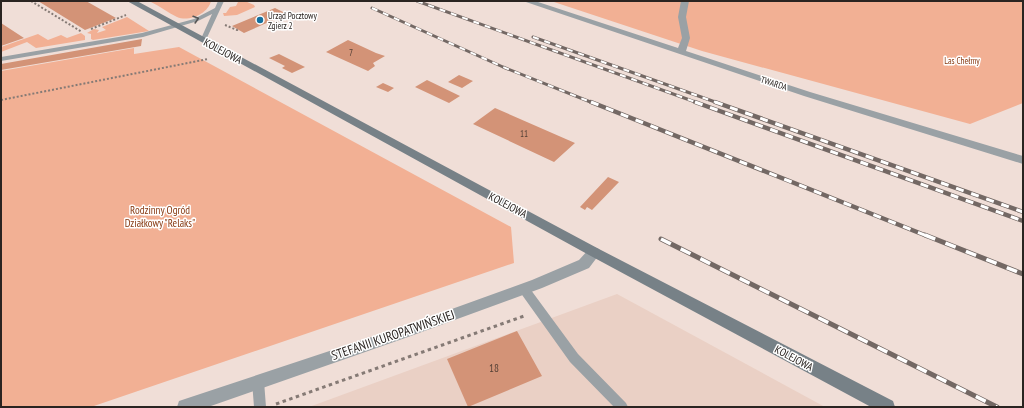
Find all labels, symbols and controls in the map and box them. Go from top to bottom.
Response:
place label: Urząd Pocztowy Zgierz 2 [268,10,317,31]
one-way arrow [193,15,200,24]
marker: Urząd Pocztowy Zgierz 2 [255,15,265,25]
street label: KOLEJOWA [201,35,245,67]
house number: 7 [349,47,353,58]
park label: Las Chełmy [944,55,980,66]
street label: TWARDA [759,74,789,93]
house number: 11 [520,128,528,139]
street label: KOLEJOWA [486,189,530,221]
park label: Rodzinny Ogród Działkowy "Relaks" [125,203,195,230]
street label: STEFANII KUROPATWIŃSKIEJ [329,306,457,364]
street label: KOLEJOWA [772,342,816,374]
house number: 18 [489,361,499,375]

